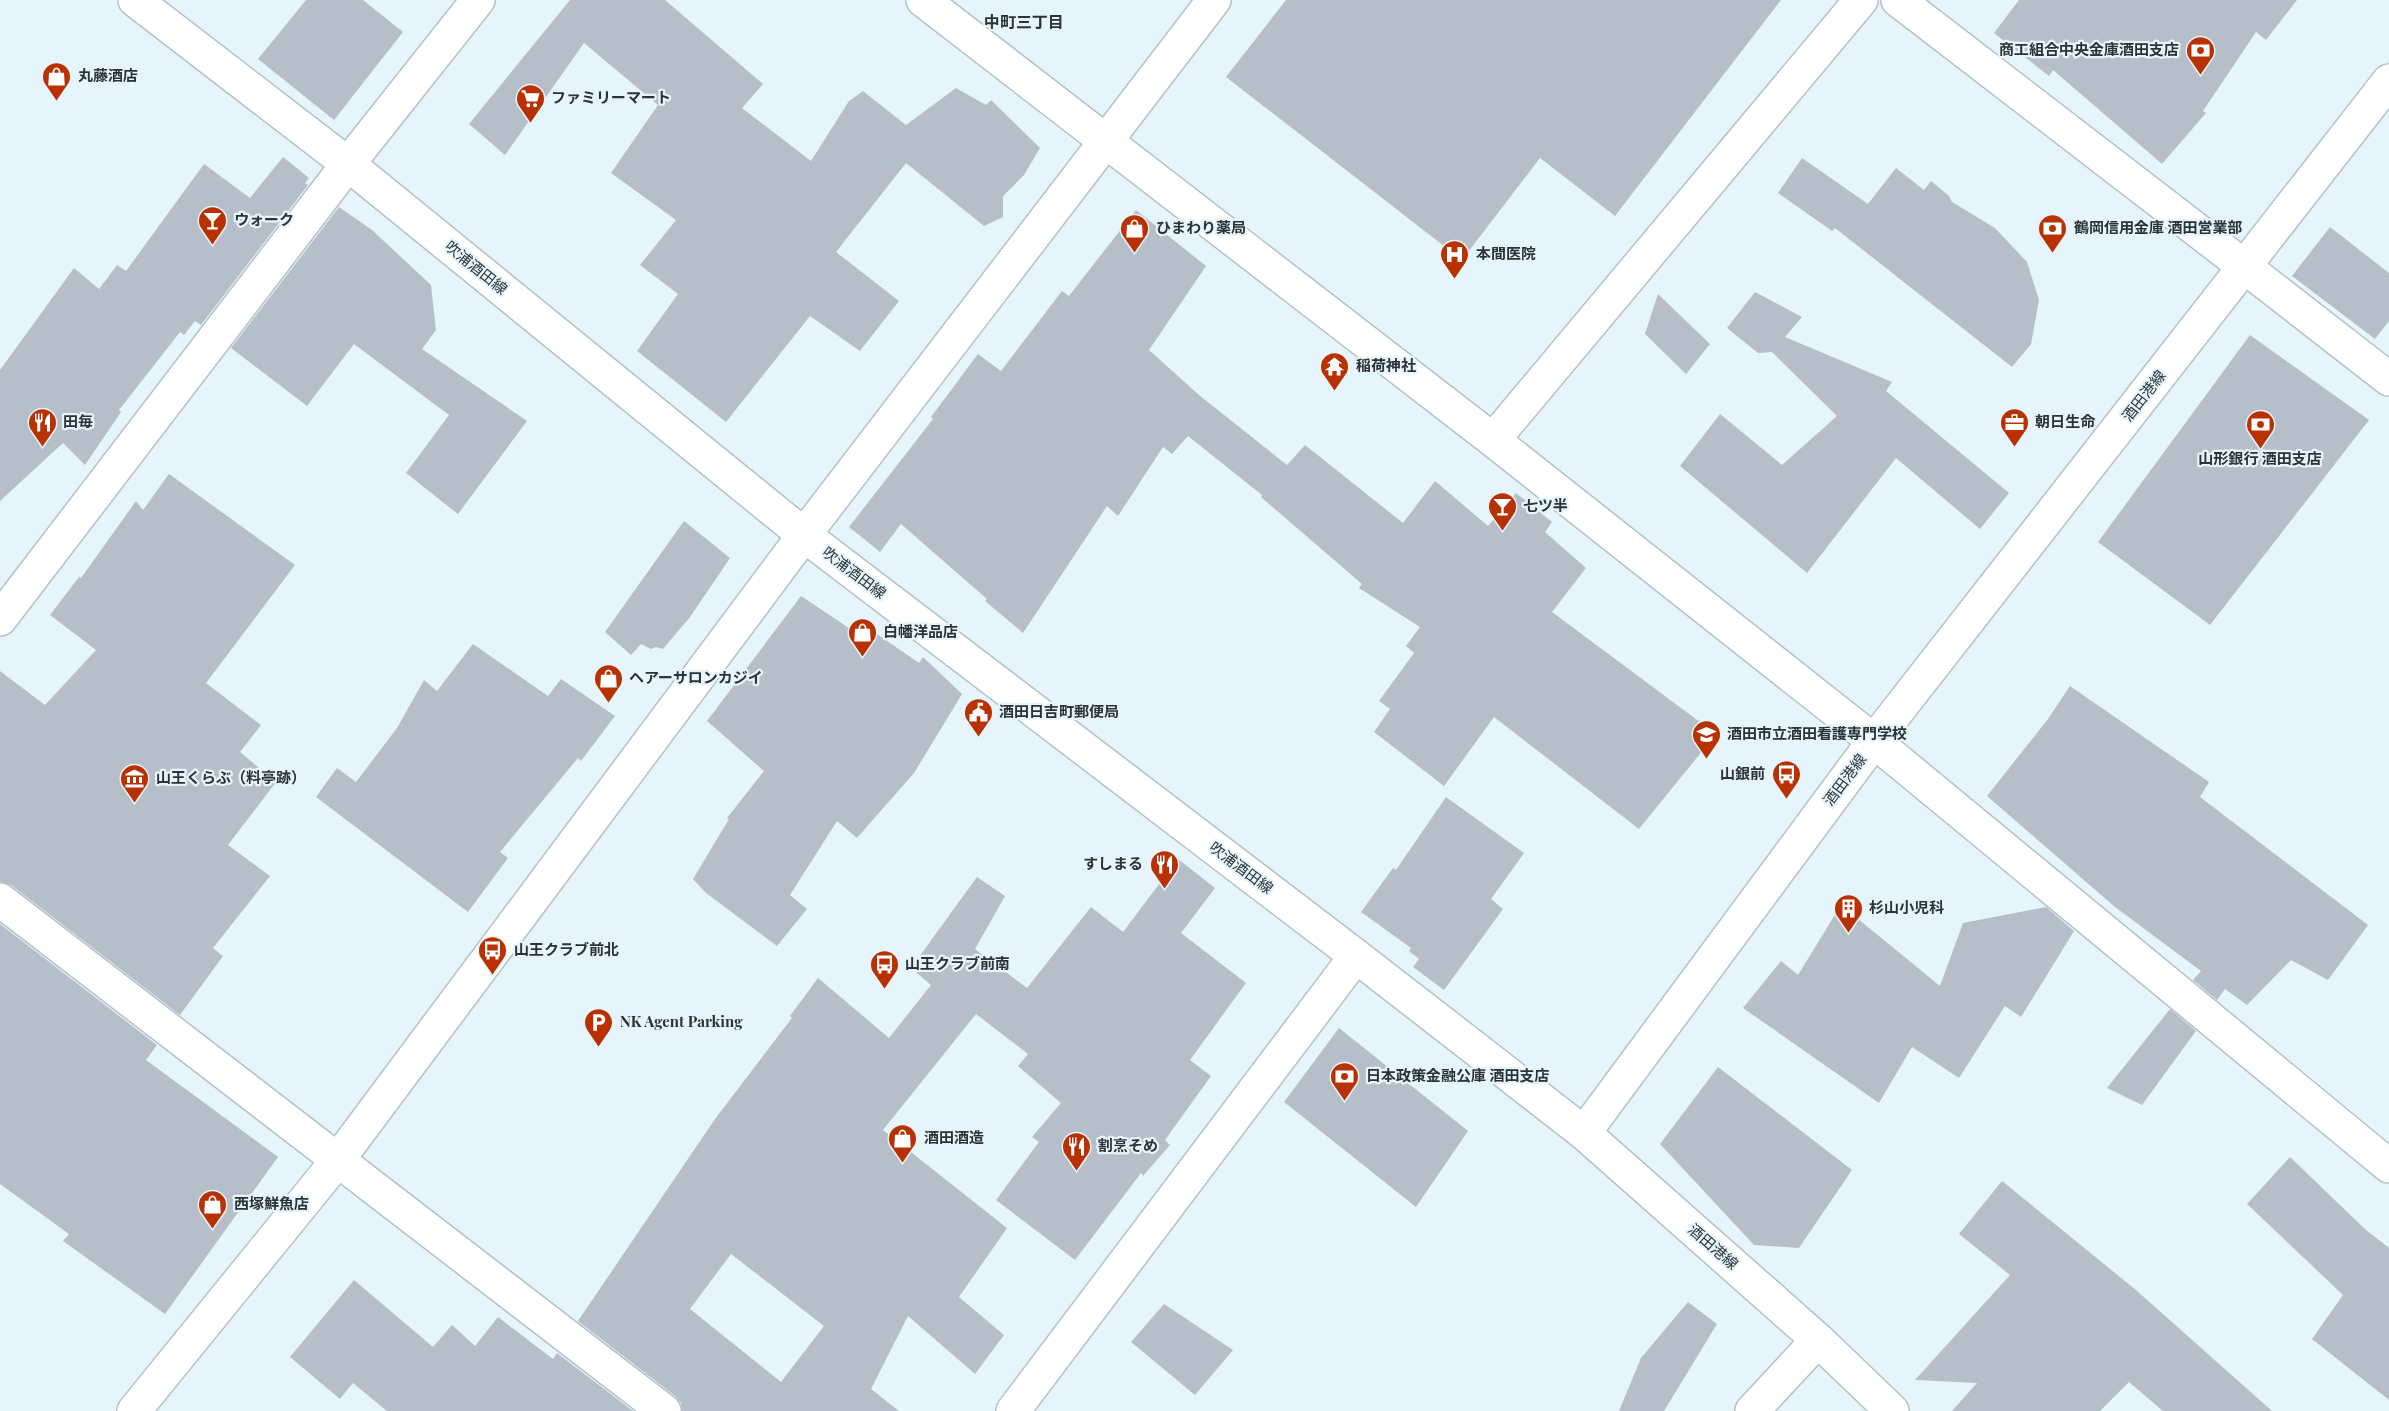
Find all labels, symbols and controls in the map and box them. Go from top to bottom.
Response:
district label: 中町三丁目 [984,11,1064,32]
bank icon: 商工組合中央金庫酒田支店 [2184,34,2216,76]
place label: 商工組合中央金庫酒田支店 [1999,39,2179,59]
shop icon: 丸藤酒店 [41,60,73,102]
place label: 丸藤酒店 [78,65,138,85]
supermarket icon: ファミリーマート [514,82,546,124]
place label: ファミリーマート [551,87,671,107]
bar icon: ウォーク [197,204,229,246]
place label: ウォーク [234,209,294,229]
shop icon: ひまわり薬局 [1119,212,1151,254]
bank icon: 鶴岡信用金庫 酒田営業部 [2037,212,2069,254]
place label: ひまわり薬局 [1156,217,1246,237]
place label: 鶴岡信用金庫 酒田営業部 [2074,217,2243,237]
street label: 吹浦酒田線 [441,236,512,299]
hospital icon: 本間医院 [1439,238,1471,280]
place label: 本間医院 [1476,243,1536,263]
temple icon: 稲荷神社 [1319,350,1351,392]
place label: 稲荷神社 [1356,355,1416,375]
street label: 酒田港線 [2117,366,2170,425]
restaurant icon: 田毎 [26,406,58,448]
office icon: 朝日生命 [1998,406,2030,448]
bank icon: 山形銀行 酒田支店 [2244,408,2276,450]
place label: 田毎 [63,411,93,431]
place label: 朝日生命 [2035,411,2096,431]
place label: 山形銀行 酒田支店 [2198,448,2322,468]
bar icon: 七ツ半 [1486,490,1518,532]
place label: 七ツ半 [1523,495,1568,515]
street label: 吹浦酒田線 [819,542,891,603]
shop icon: 白幡洋品店 [846,616,878,658]
place label: 白幡洋品店 [883,621,958,641]
shop icon: ヘアーサロンカジイ [592,662,624,704]
place label: ヘアーサロンカジイ [629,667,763,687]
public building icon: 酒田日吉町郵便局 [962,696,994,738]
place label: 酒田日吉町郵便局 [999,701,1119,721]
school or university icon: 酒田市立酒田看護専門学校 [1690,718,1722,760]
place label: 酒田市立酒田看護専門学校 [1727,723,1907,743]
street label: 酒田港線 [1818,749,1870,809]
bus stop icon: 山銀前 [1770,758,1802,800]
museum icon: 山王くらぶ（料亭跡） [119,762,151,804]
place label: 山銀前 [1720,763,1765,783]
place label: 山王くらぶ（料亭跡） [156,767,306,787]
street label: 吹浦酒田線 [1206,837,1278,898]
restaurant icon: すしまる [1148,848,1180,890]
place label: すしまる [1083,853,1143,873]
building icon: 杉山小児科 [1832,892,1864,934]
place label: 杉山小児科 [1869,897,1944,917]
bus stop icon: 山王クラブ前北 [477,934,509,976]
place label: 山王クラブ前北 [514,939,619,959]
bus stop icon: 山王クラブ前南 [868,948,900,990]
place label: 山王クラブ前南 [905,953,1010,973]
parking icon: NK Agent Parking [583,1006,615,1048]
place label: NK Agent Parking [620,1011,743,1031]
bank icon: 日本政策金融公庫 酒田支店 [1329,1060,1361,1102]
place label: 日本政策金融公庫 酒田支店 [1366,1065,1550,1085]
shop icon: 酒田酒造 [887,1122,919,1164]
place label: 酒田酒造 [924,1127,984,1147]
restaurant icon: 割烹そめ [1061,1130,1093,1172]
place label: 割烹そめ [1098,1135,1158,1155]
shop icon: 西塚鮮魚店 [197,1188,229,1230]
place label: 西塚鮮魚店 [234,1193,309,1213]
street label: 酒田港線 [1684,1219,1743,1273]

